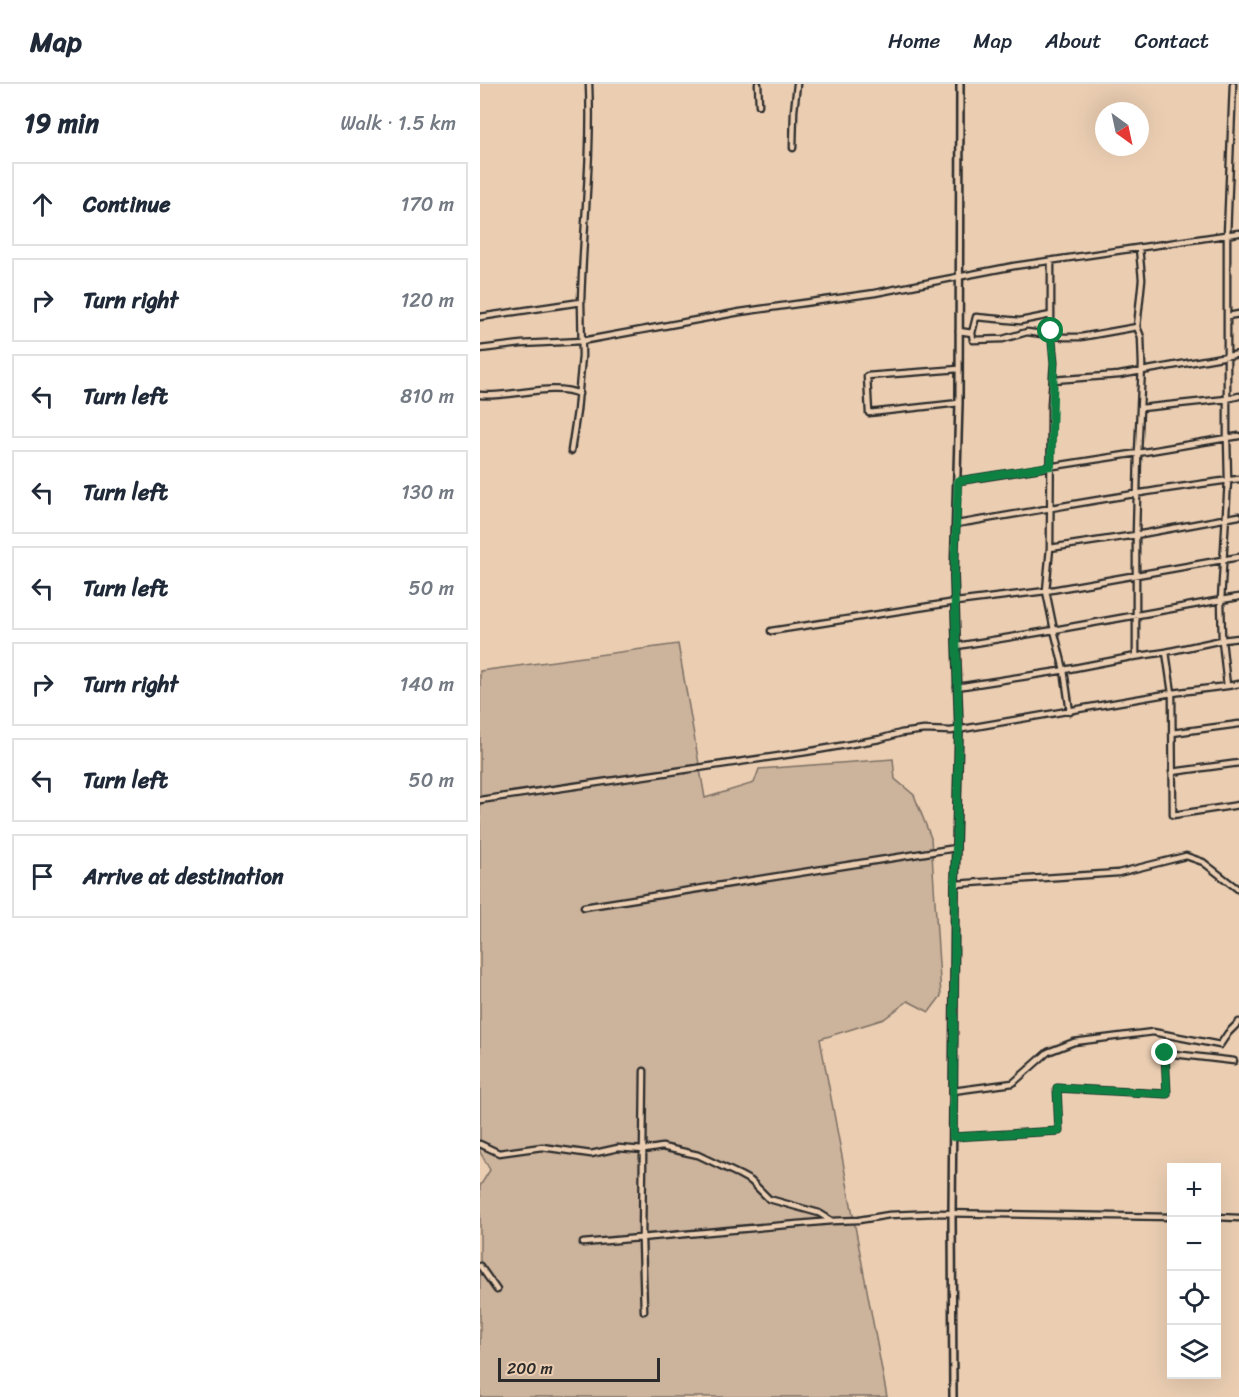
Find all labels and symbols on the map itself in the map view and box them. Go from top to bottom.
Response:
north arrow [1095,102,1149,156]
route start [1037,317,1063,343]
route end [1151,1039,1177,1065]
scale bar [498,1355,660,1382]

